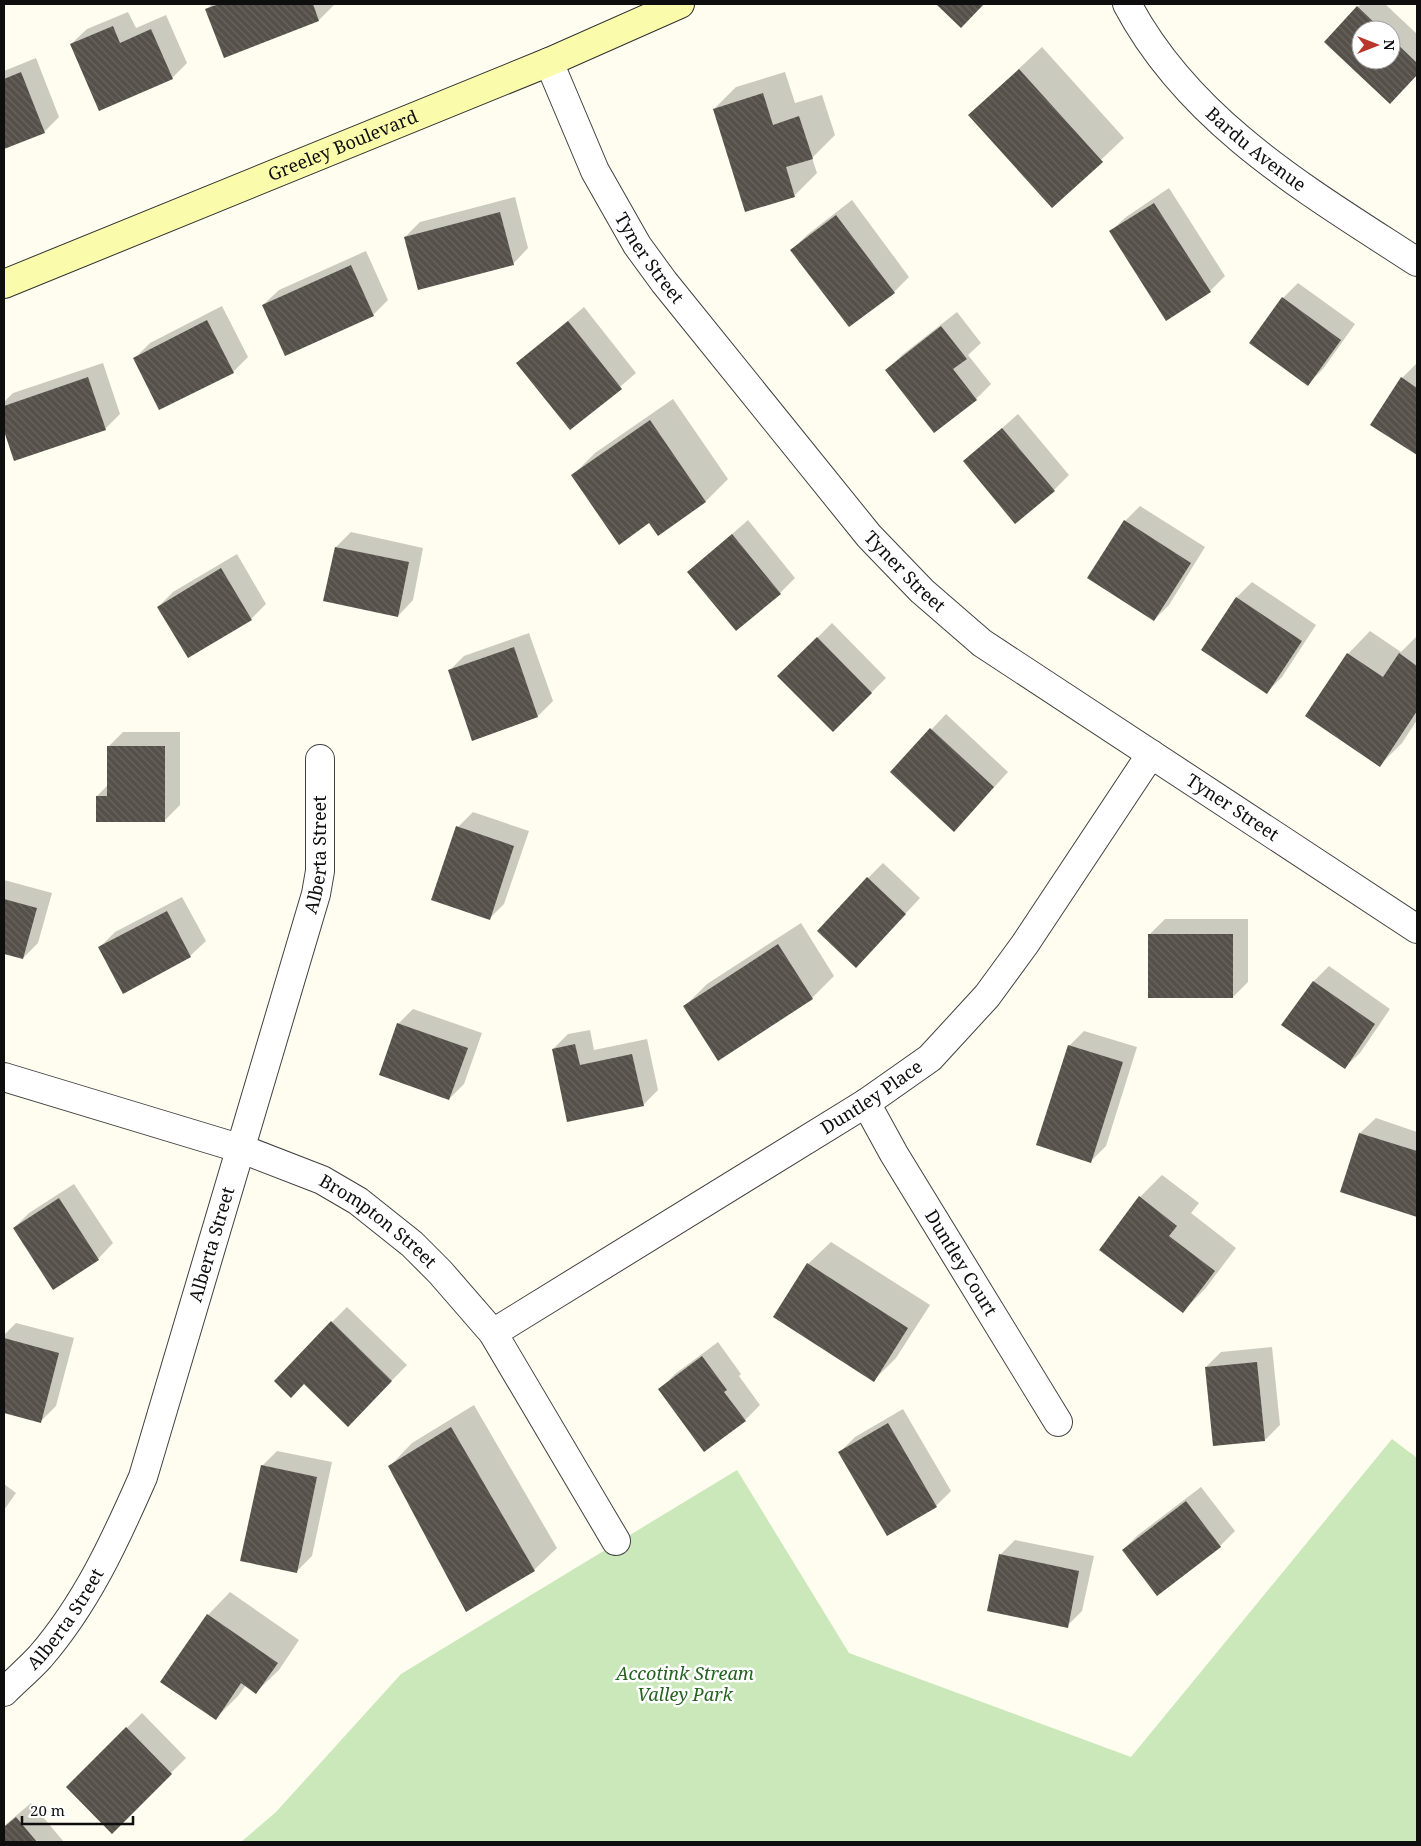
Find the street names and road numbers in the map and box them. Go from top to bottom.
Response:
street label: Bardu Avenue [1201,101,1311,196]
street label: Greeley Boulevard [264,104,421,186]
street label: Tyner Street [610,208,690,308]
street label: Tyner Street [859,525,951,617]
street label: Tyner Street [1182,768,1284,846]
street label: Alberta Street [298,795,332,916]
street label: Duntley Place [816,1054,927,1139]
street label: Brompton Street [315,1168,442,1273]
street label: Alberta Street [183,1184,239,1305]
street label: Duntley Court [920,1205,1003,1320]
street label: Alberta Street [21,1564,109,1674]

